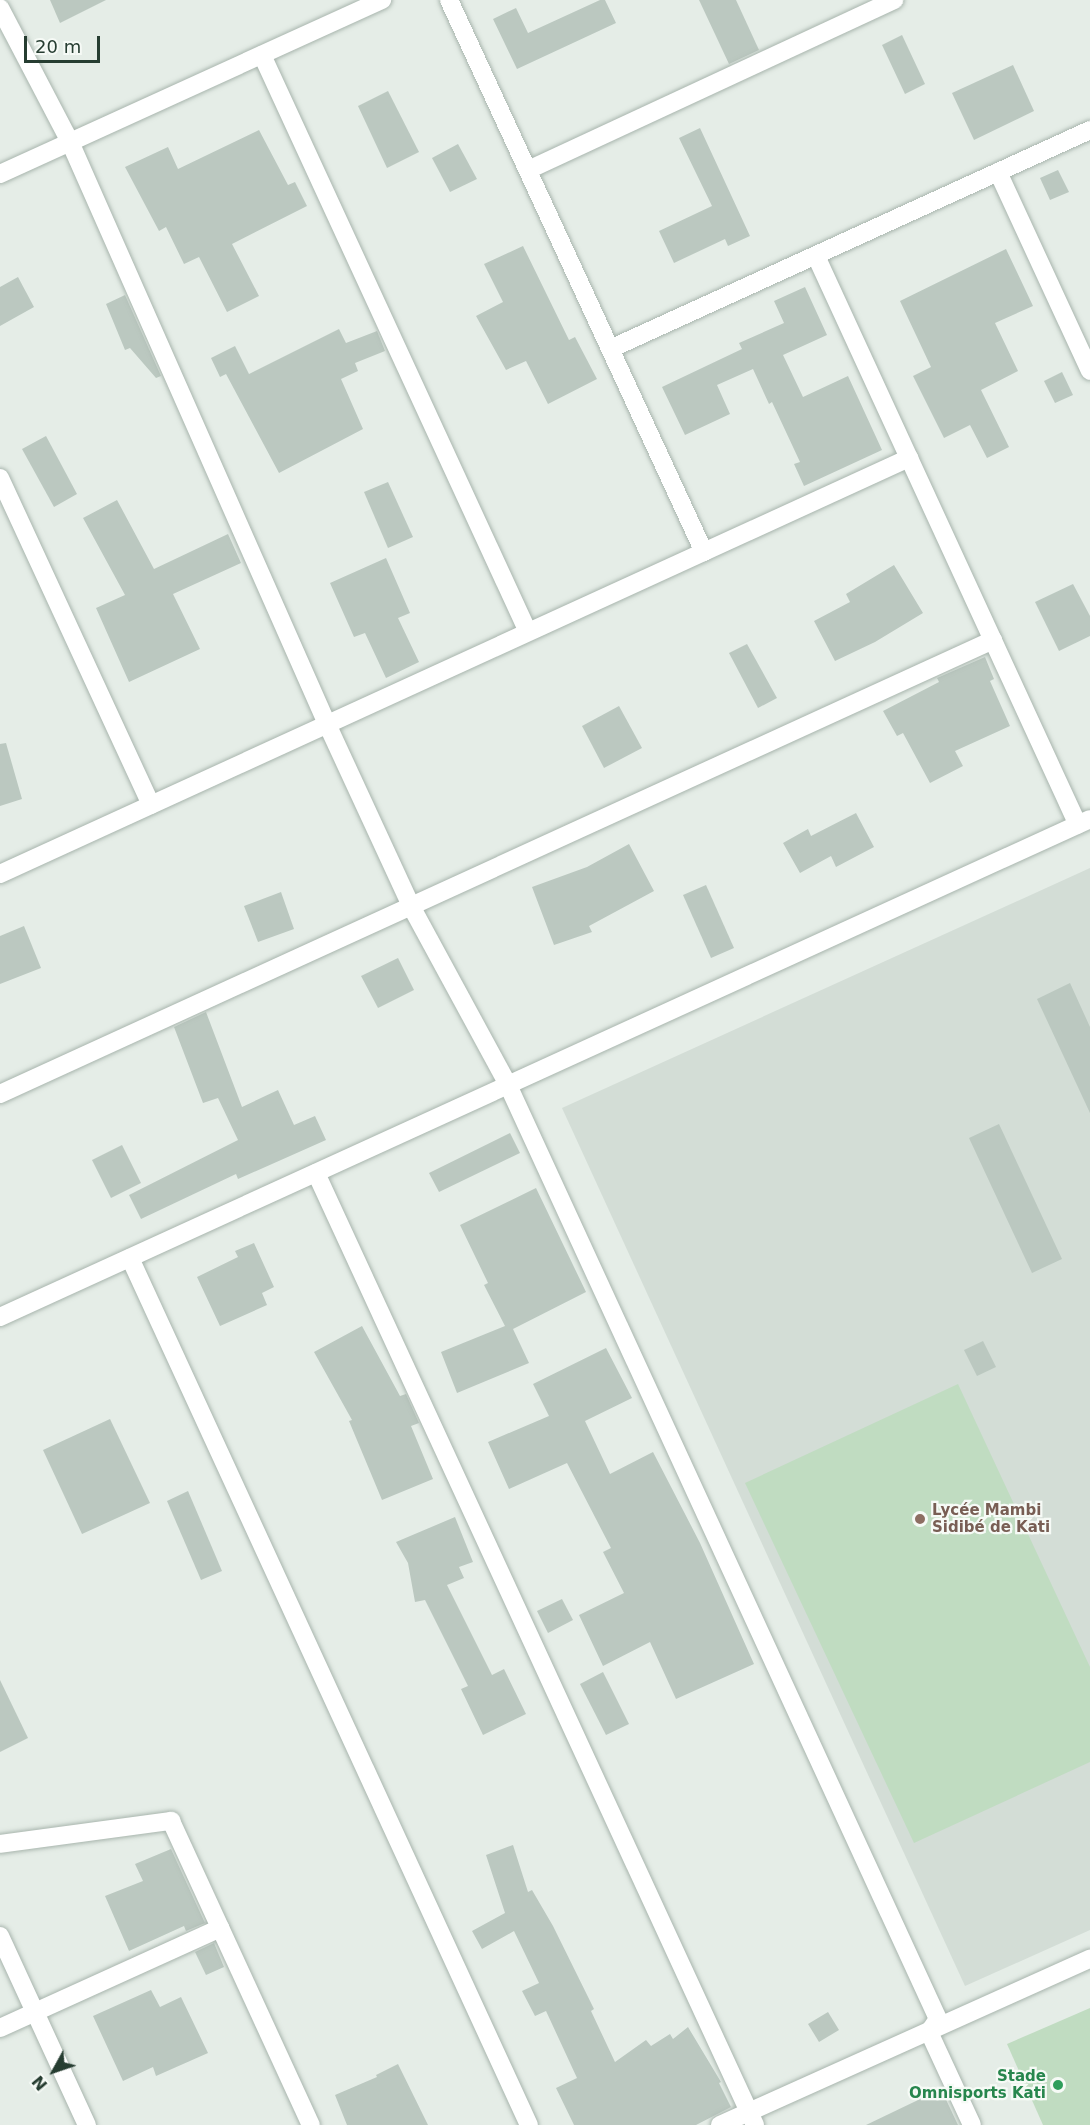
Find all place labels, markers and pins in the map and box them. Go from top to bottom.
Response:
place label: Lycée Mambi Sidibé de Kati [932,1501,1050,1536]
marker: Lycée Mambi Sidibé de Kati [913,1512,927,1526]
place label: Stade Omnisports Kati [909,2067,1046,2102]
marker: Stade Omnisports Kati [1051,2078,1065,2092]

